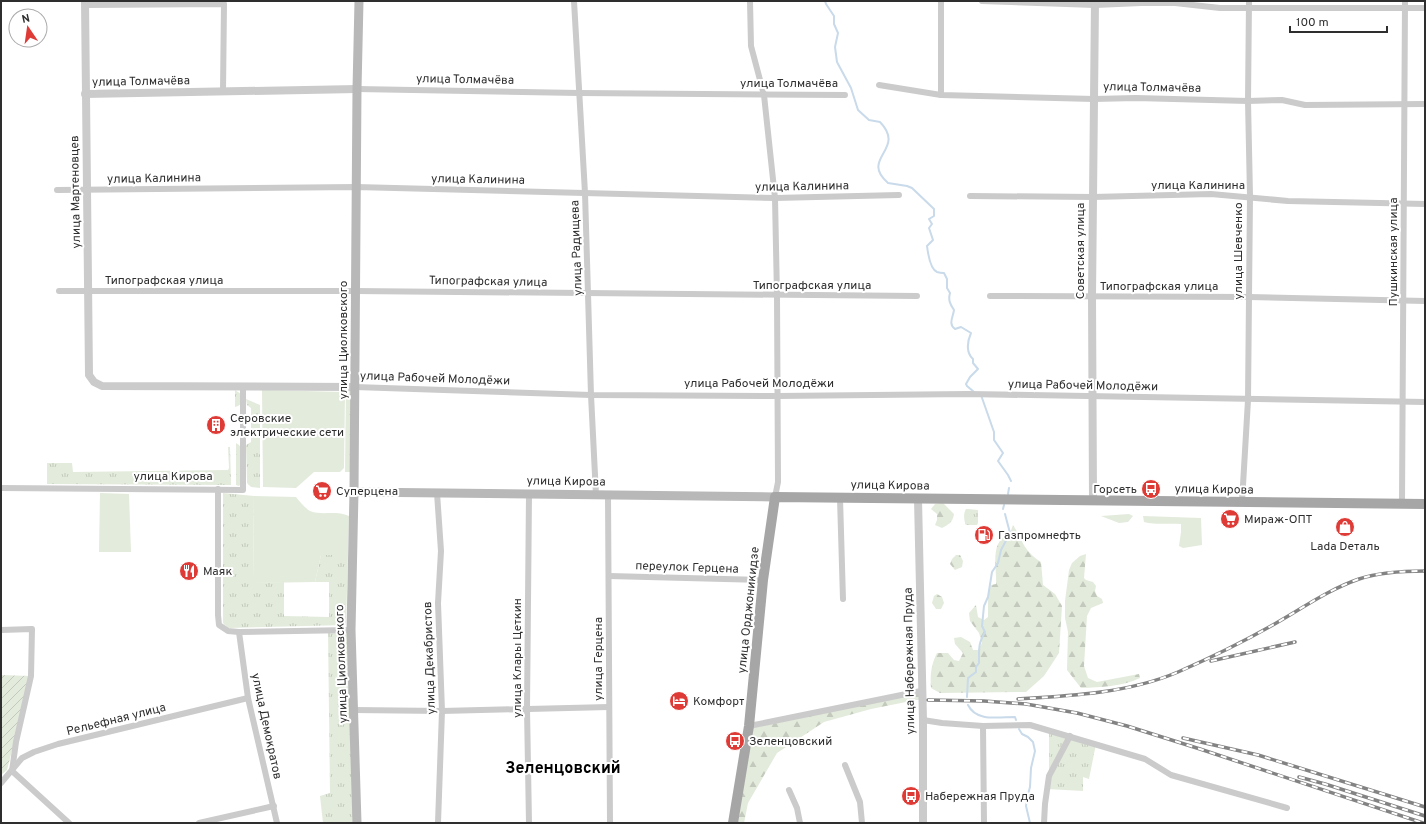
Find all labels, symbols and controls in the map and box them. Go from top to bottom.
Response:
north arrow [8,8,48,48]
scale bar [1290,8,1387,34]
text: N [21,12,31,27]
text: 100 m [1296,15,1329,31]
street label: улица Толмачёва [416,71,514,89]
street label: улица Толмачёва [92,73,190,91]
street label: улица Толмачёва [740,76,838,92]
street label: улица Толмачёва [1103,79,1201,97]
street label: улица Мартеновцев [67,135,85,249]
street label: улица Калинина [107,170,201,188]
street label: улица Калинина [431,171,525,189]
street label: улица Калинина [755,178,849,196]
street label: улица Калинина [1151,178,1245,194]
street label: Пушкинская улица [1386,198,1402,307]
street label: улица Радищева [567,200,587,296]
street label: улица Шевченко [1231,202,1247,300]
street label: Советская улица [1073,203,1089,299]
street label: Типографская улица [105,273,223,289]
street label: Типографская улица [429,273,547,291]
street label: Типографская улица [753,278,871,294]
street label: Типографская улица [1100,279,1218,295]
street label: улица Циолковского [336,280,352,400]
street label: улица Рабочей Молодёжи [360,368,510,390]
street label: улица Рабочей Молодёжи [684,376,834,392]
street label: улица Рабочей Молодёжи [1008,377,1158,395]
place label: Серовские электрические сети [230,411,344,441]
building icon: Серовские электрические сети [205,414,227,436]
street label: улица Кирова [133,469,213,485]
street label: улица Кирова [526,473,606,491]
street label: улица Кирова [850,477,930,495]
bus stop icon: Горсеть [1140,478,1162,500]
supermarket icon: Суперцена [311,480,333,502]
street label: улица Кирова [1174,481,1254,499]
place label: Горсеть [1093,482,1137,498]
place label: Суперцена [336,484,398,500]
supermarket icon: Мираж-ОПТ [1219,508,1241,530]
place label: Мираж-ОПТ [1244,512,1313,528]
shop icon: Lada Dеталь [1334,516,1356,538]
fuel station icon: Газпромнефть [973,524,995,546]
place label: Газпромнефть [998,528,1081,544]
place label: Lada Dеталь [1310,539,1380,555]
street label: улица Орджоникидзе [734,546,764,674]
street label: переулок Герцена [635,558,739,578]
restaurant icon: Маяк [178,560,200,582]
place label: Маяк [203,564,232,580]
street label: улица Набережная Пруда [901,587,919,735]
street label: улица Клары Цеткин [510,598,526,718]
street label: улица Декабристов [420,601,440,715]
street label: улица Циолковского [332,604,352,724]
street label: улица Герцена [591,617,607,701]
street label: улица Демократов [247,672,285,781]
hotel icon: Комфорт [668,690,690,712]
place label: Комфорт [693,694,745,710]
street label: Рельефная улица [65,700,168,740]
bus stop icon: Зеленцовский [724,730,746,752]
place label: Зеленцовский [749,734,832,750]
district label: Зеленцовский [505,759,621,779]
bus stop icon: Набережная Пруда [900,785,922,807]
place label: Набережная Пруда [925,789,1035,805]

